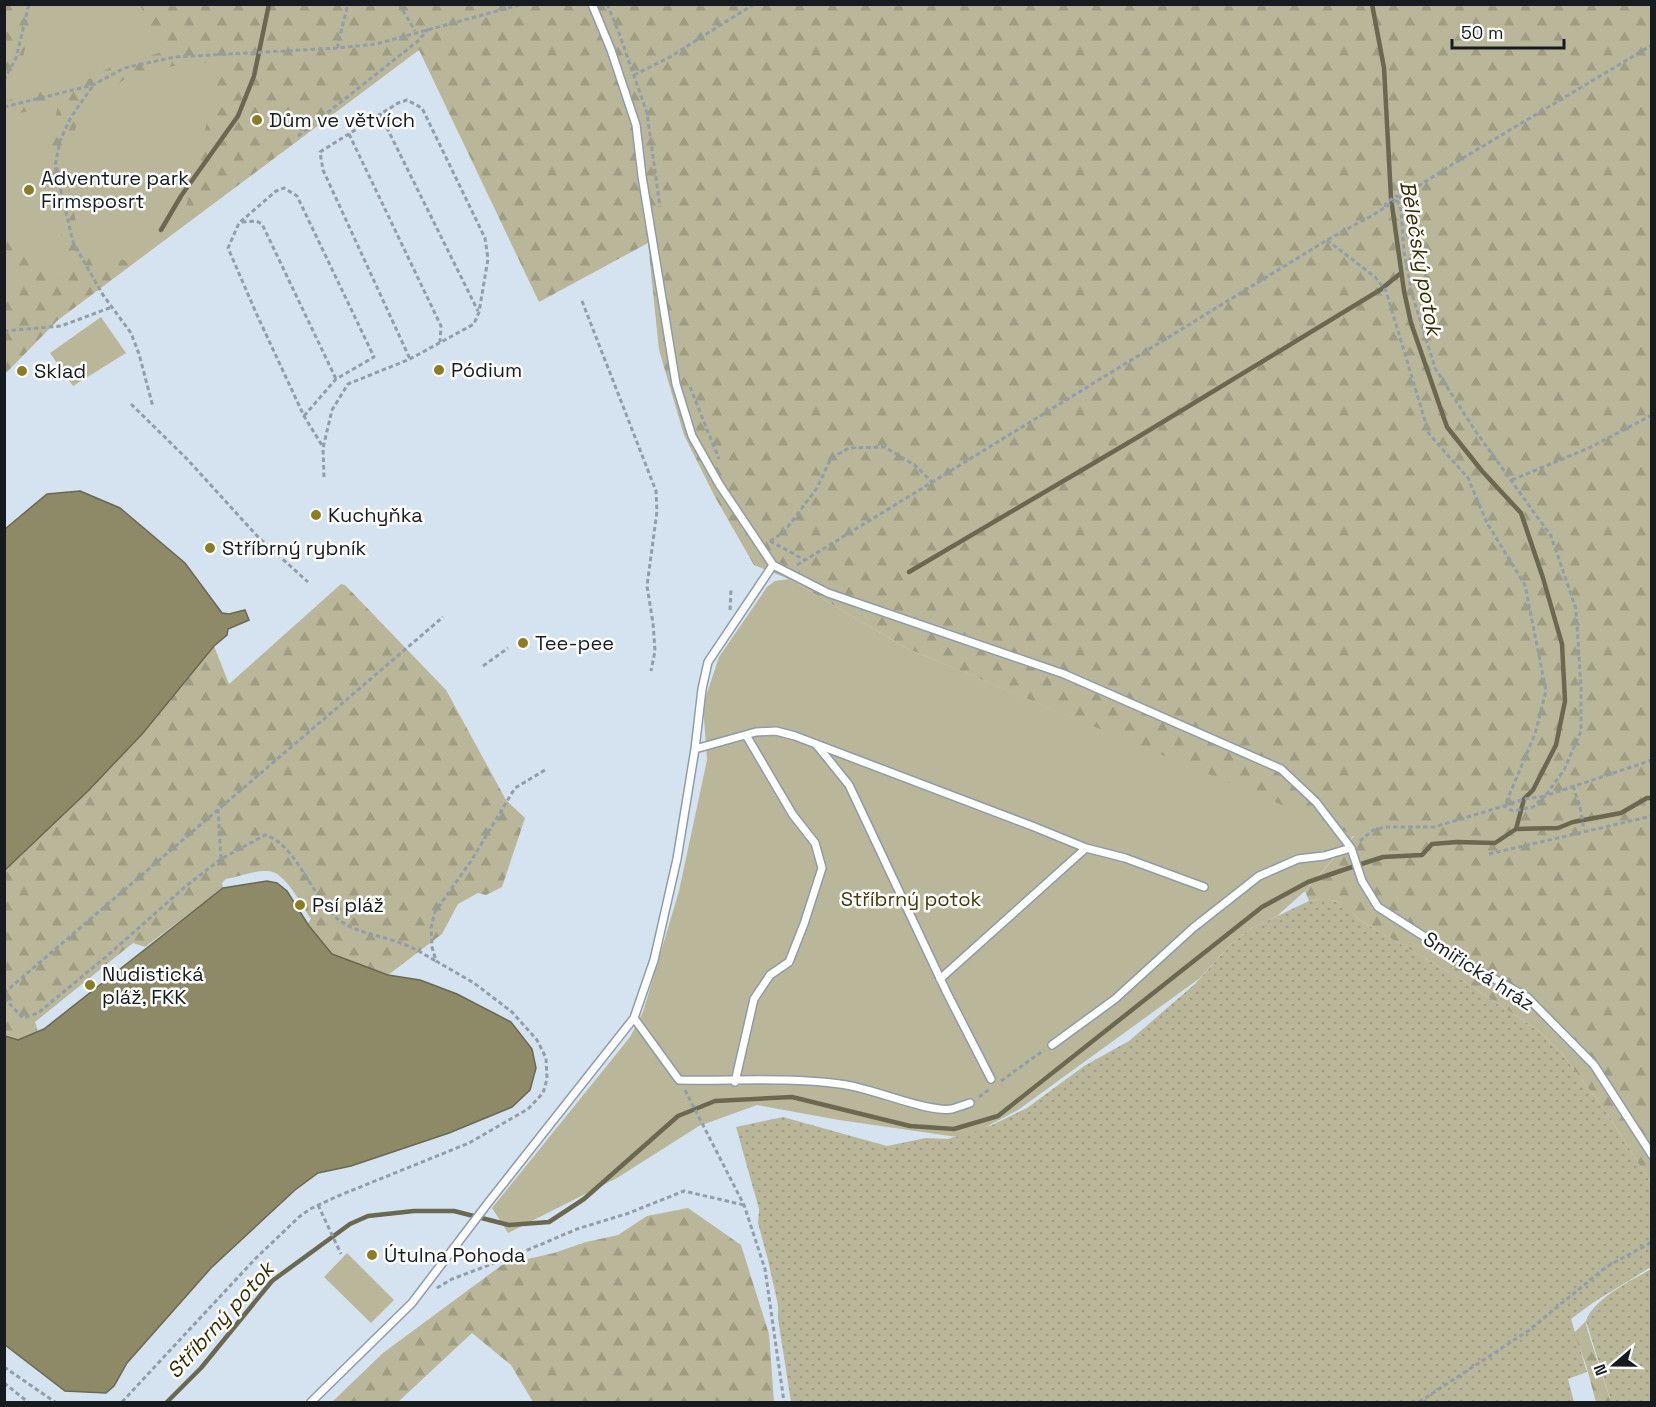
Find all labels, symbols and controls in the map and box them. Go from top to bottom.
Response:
scale bar [1452,12,1564,50]
text: 50 m [1461,21,1503,44]
place label: Dům ve větvích [269,107,415,133]
marker: Dům ve větvích [250,113,264,127]
place label: Adventure park Firmsposrt [41,165,189,214]
water label: Bělečský potok [1394,178,1448,340]
marker: Adventure park Firmsposrt [22,183,36,197]
place label: Pódium [451,357,522,383]
place label: Sklad [34,358,86,384]
marker: Pódium [432,363,446,377]
marker: Sklad [15,364,29,378]
place label: Kuchyňka [328,502,423,528]
marker: Kuchyňka [309,508,323,522]
place label: Stříbrný rybník [222,535,367,561]
marker: Stříbrný rybník [203,541,217,555]
place label: Tee-pee [535,630,614,656]
marker: Tee-pee [516,636,530,650]
park label: Stříbrný potok [841,886,982,912]
place label: Psí pláž [312,892,384,918]
marker: Psí pláž [293,898,307,912]
street label: Smiřická hráz [1419,925,1539,1017]
place label: Nudistická pláž, FKK [102,961,204,1010]
marker: Nudistická pláž, FKK [83,978,97,992]
place label: Útulna Pohoda [384,1242,526,1268]
marker: Útulna Pohoda [365,1248,379,1262]
water label: Stříbrný potok [161,1254,281,1384]
north arrow [1584,1335,1644,1395]
text: N [1589,1361,1612,1379]

